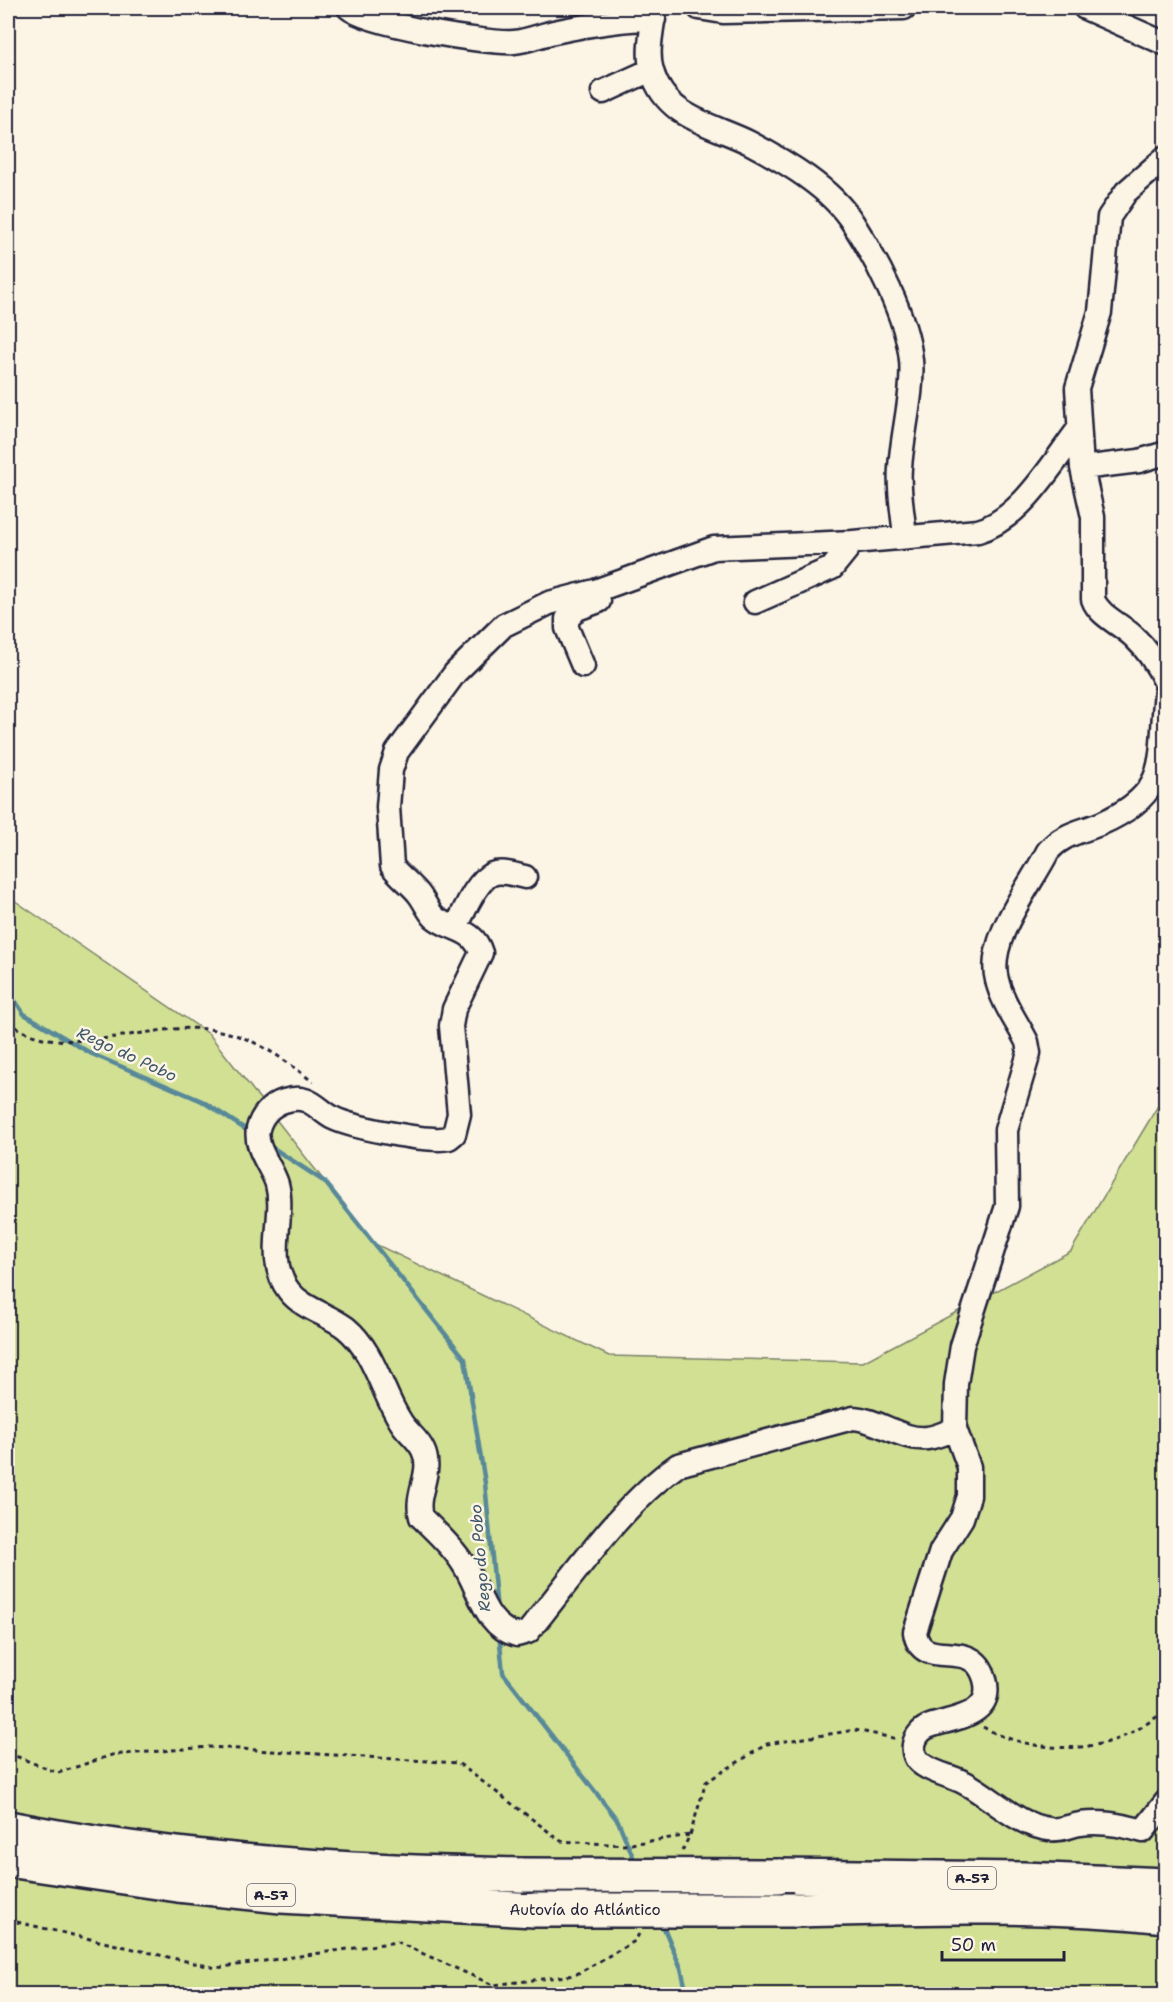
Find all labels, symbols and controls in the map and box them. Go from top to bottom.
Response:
water label: Rego do Pobo [74,1022,181,1086]
water label: Rego do Pobo [465,1503,495,1613]
road number: A-57 [948,1867,996,1889]
road number: A-57 [247,1884,295,1906]
street label: Autovía do Atlántico [510,1900,660,1920]
scale bar [942,1924,1064,1962]
text: 50 m [951,1933,996,1957]

